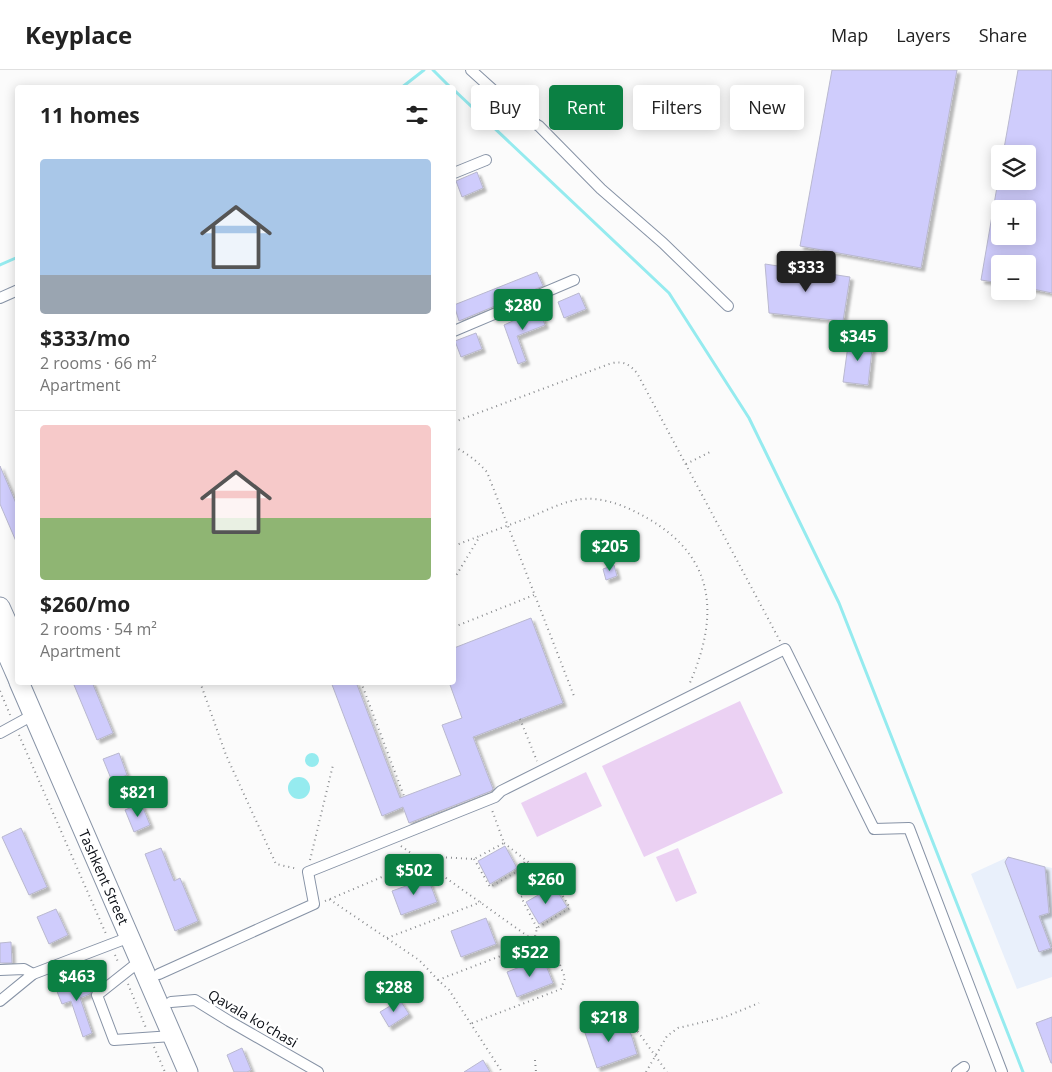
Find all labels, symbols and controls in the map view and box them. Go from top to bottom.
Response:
text: Keyplace [25,18,132,51]
text: Map [831,23,868,47]
text: Layers [896,23,951,47]
text: Share [979,23,1027,47]
chip: Buy [471,85,539,130]
chip: Rent [549,85,623,130]
chip: Filters [633,85,720,130]
chip: New [730,85,804,130]
text: 11 homes [40,101,140,129]
icon: filters [403,101,431,129]
map controls [991,145,1036,300]
button: layers [991,145,1036,190]
icon: home [191,192,281,282]
button: + [991,200,1036,245]
pin: $333 [776,250,836,293]
button: − [991,255,1036,300]
text: $333 [788,256,824,278]
pin: $280 [493,288,553,331]
text: $280 [505,294,541,316]
pin: $345 [828,320,888,362]
text: $333/mo [40,324,130,352]
text: $345 [840,325,876,347]
text: 2 rooms · 66 m² [40,352,157,374]
text: Apartment [40,374,120,396]
icon: home [191,457,281,547]
pin: $205 [580,530,640,572]
text: $205 [592,535,628,557]
text: $260/mo [40,590,130,618]
text: 2 rooms · 54 m² [40,618,157,640]
text: Apartment [40,640,120,662]
pin: $821 [108,776,168,818]
text: $821 [120,781,156,803]
street label: Tashkent Street [75,826,133,928]
pin: $502 [384,854,444,896]
text: $502 [396,859,432,881]
pin: $260 [516,862,576,905]
text: $260 [528,868,564,890]
pin: $522 [500,936,560,978]
text: $522 [512,941,548,963]
pin: $463 [47,960,107,1002]
text: $463 [59,965,95,987]
pin: $288 [364,970,424,1013]
text: $288 [376,976,412,998]
street label: Qavala ko'chasi [205,985,301,1051]
pin: $218 [579,1000,639,1043]
text: $218 [591,1006,627,1028]

